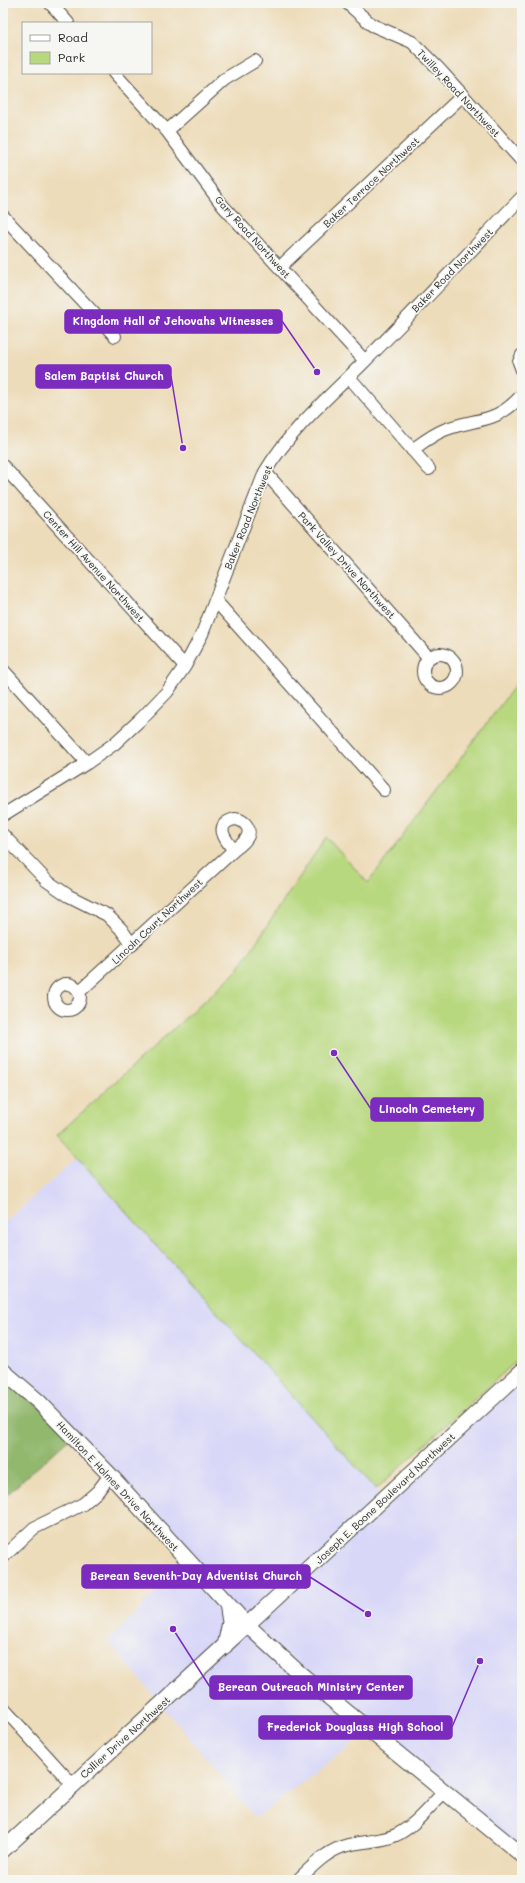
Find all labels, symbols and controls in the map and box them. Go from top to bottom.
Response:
legend [22,22,152,74]
text: Road [58,29,88,45]
street label: Twilley Road Northwest [414,46,504,140]
text: Park [58,49,85,65]
street label: Baker Terrace Northwest [320,134,422,230]
street label: Gary Road Northwest [212,193,294,281]
street label: Baker Road Northwest [408,225,496,315]
callout: Kingdom Hall of Jehovahs Witnesses [65,310,282,333]
text: Kingdom Hall of Jehovahs Witnesses [73,313,274,328]
callout: Salem Baptist Church [36,365,171,388]
text: Salem Baptist Church [44,368,164,383]
street label: Baker Road Northwest [221,463,275,571]
street label: Center Hill Avenue Northwest [40,507,148,625]
street label: Park Valley Drive Northwest [295,509,399,621]
street label: Lincoln Court Northwest [108,875,206,967]
callout: Lincoln Cemetery [371,1098,483,1121]
text: Lincoln Cemetery [379,1101,475,1116]
street label: Hamilton E Holmes Drive Northwest [54,1418,182,1554]
street label: Joseph E. Boone Boulevard Northwest [312,1429,458,1567]
callout: Berean Seventh-Day Adventist Church [82,1565,310,1588]
text: Berean Seventh-Day Adventist Church [90,1568,302,1583]
callout: Berean Outreach Ministry Center [210,1676,412,1699]
text: Berean Outreach Ministry Center [218,1679,404,1694]
street label: Collier Drive Northwest [77,1693,173,1781]
callout: Frederick Douglass High School [259,1716,452,1739]
text: Frederick Douglass High School [267,1719,443,1734]

